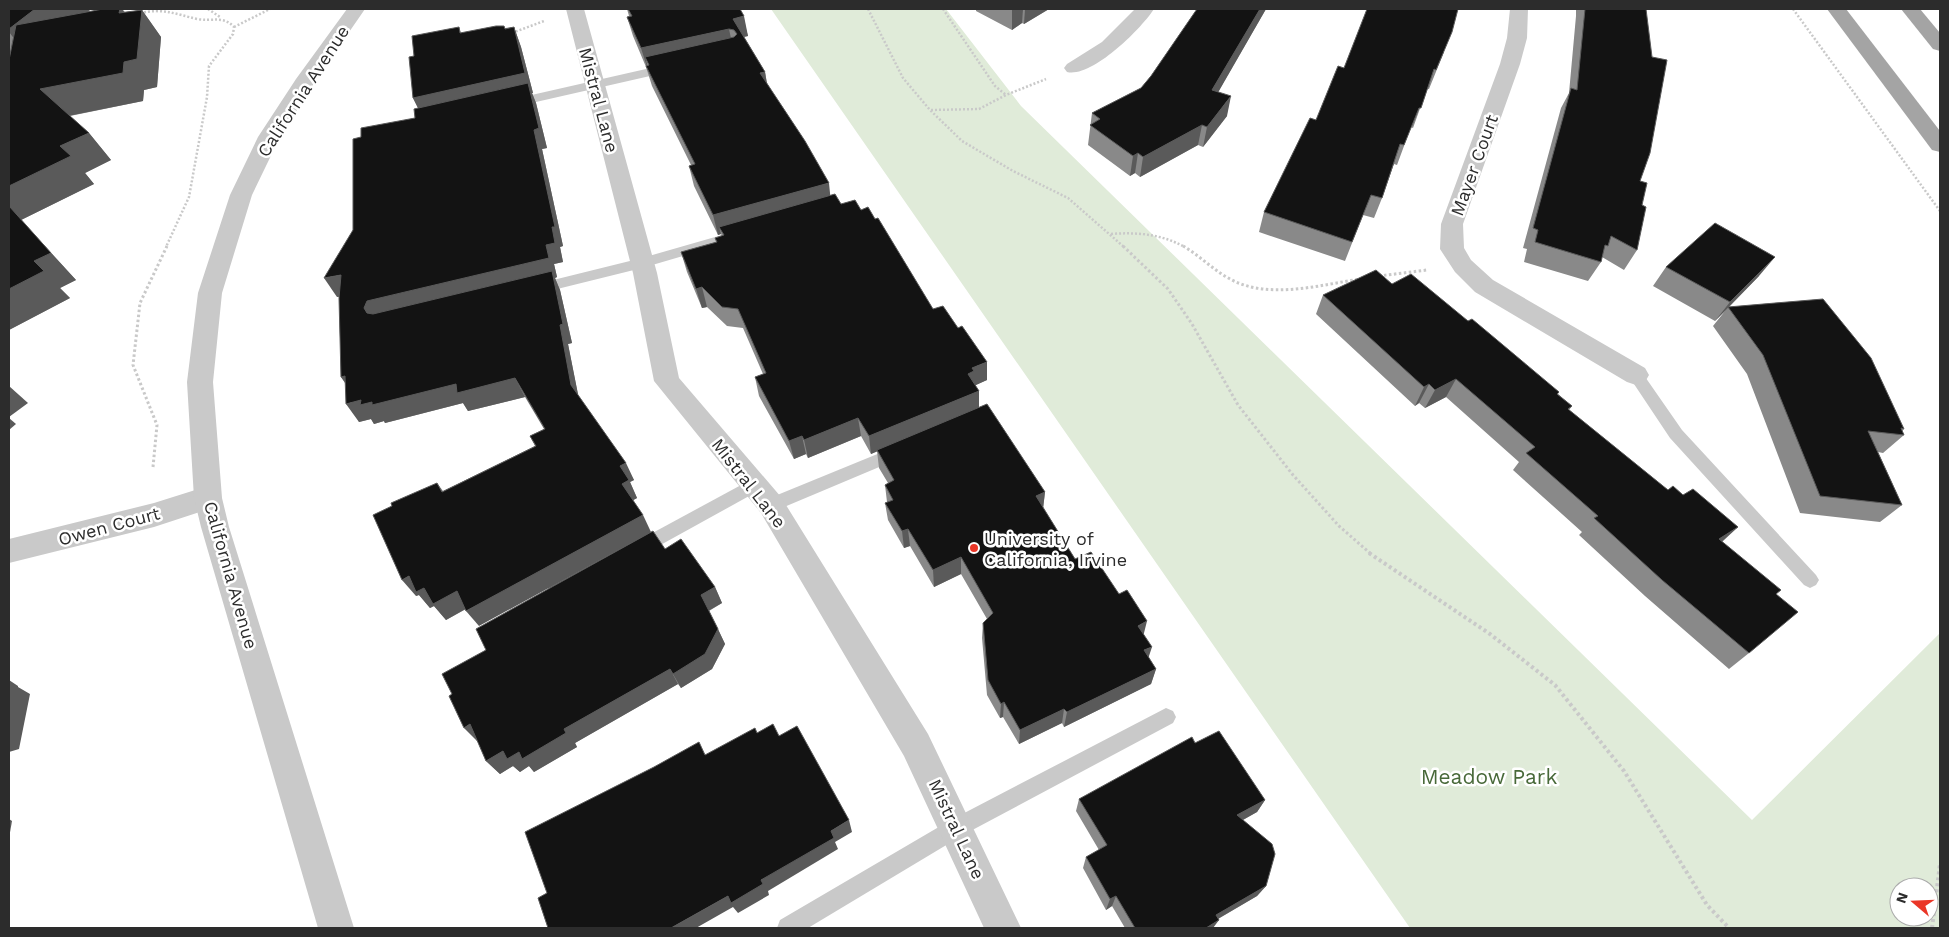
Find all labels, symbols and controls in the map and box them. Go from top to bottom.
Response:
street label: California Avenue [253,21,353,161]
street label: Mistral Lane [575,45,623,155]
street label: Mayer Court [1446,111,1502,219]
street label: Mistral Lane [707,434,791,532]
street label: California Avenue [200,499,262,651]
street label: Owen Court [56,502,163,550]
place label: University of California, Irvine [984,528,1127,570]
marker: University of California, Irvine [968,542,980,554]
park label: Meadow Park [1421,764,1557,789]
street label: Mistral Lane [925,776,989,882]
north arrow [1889,877,1939,927]
text: N [1892,890,1911,905]

